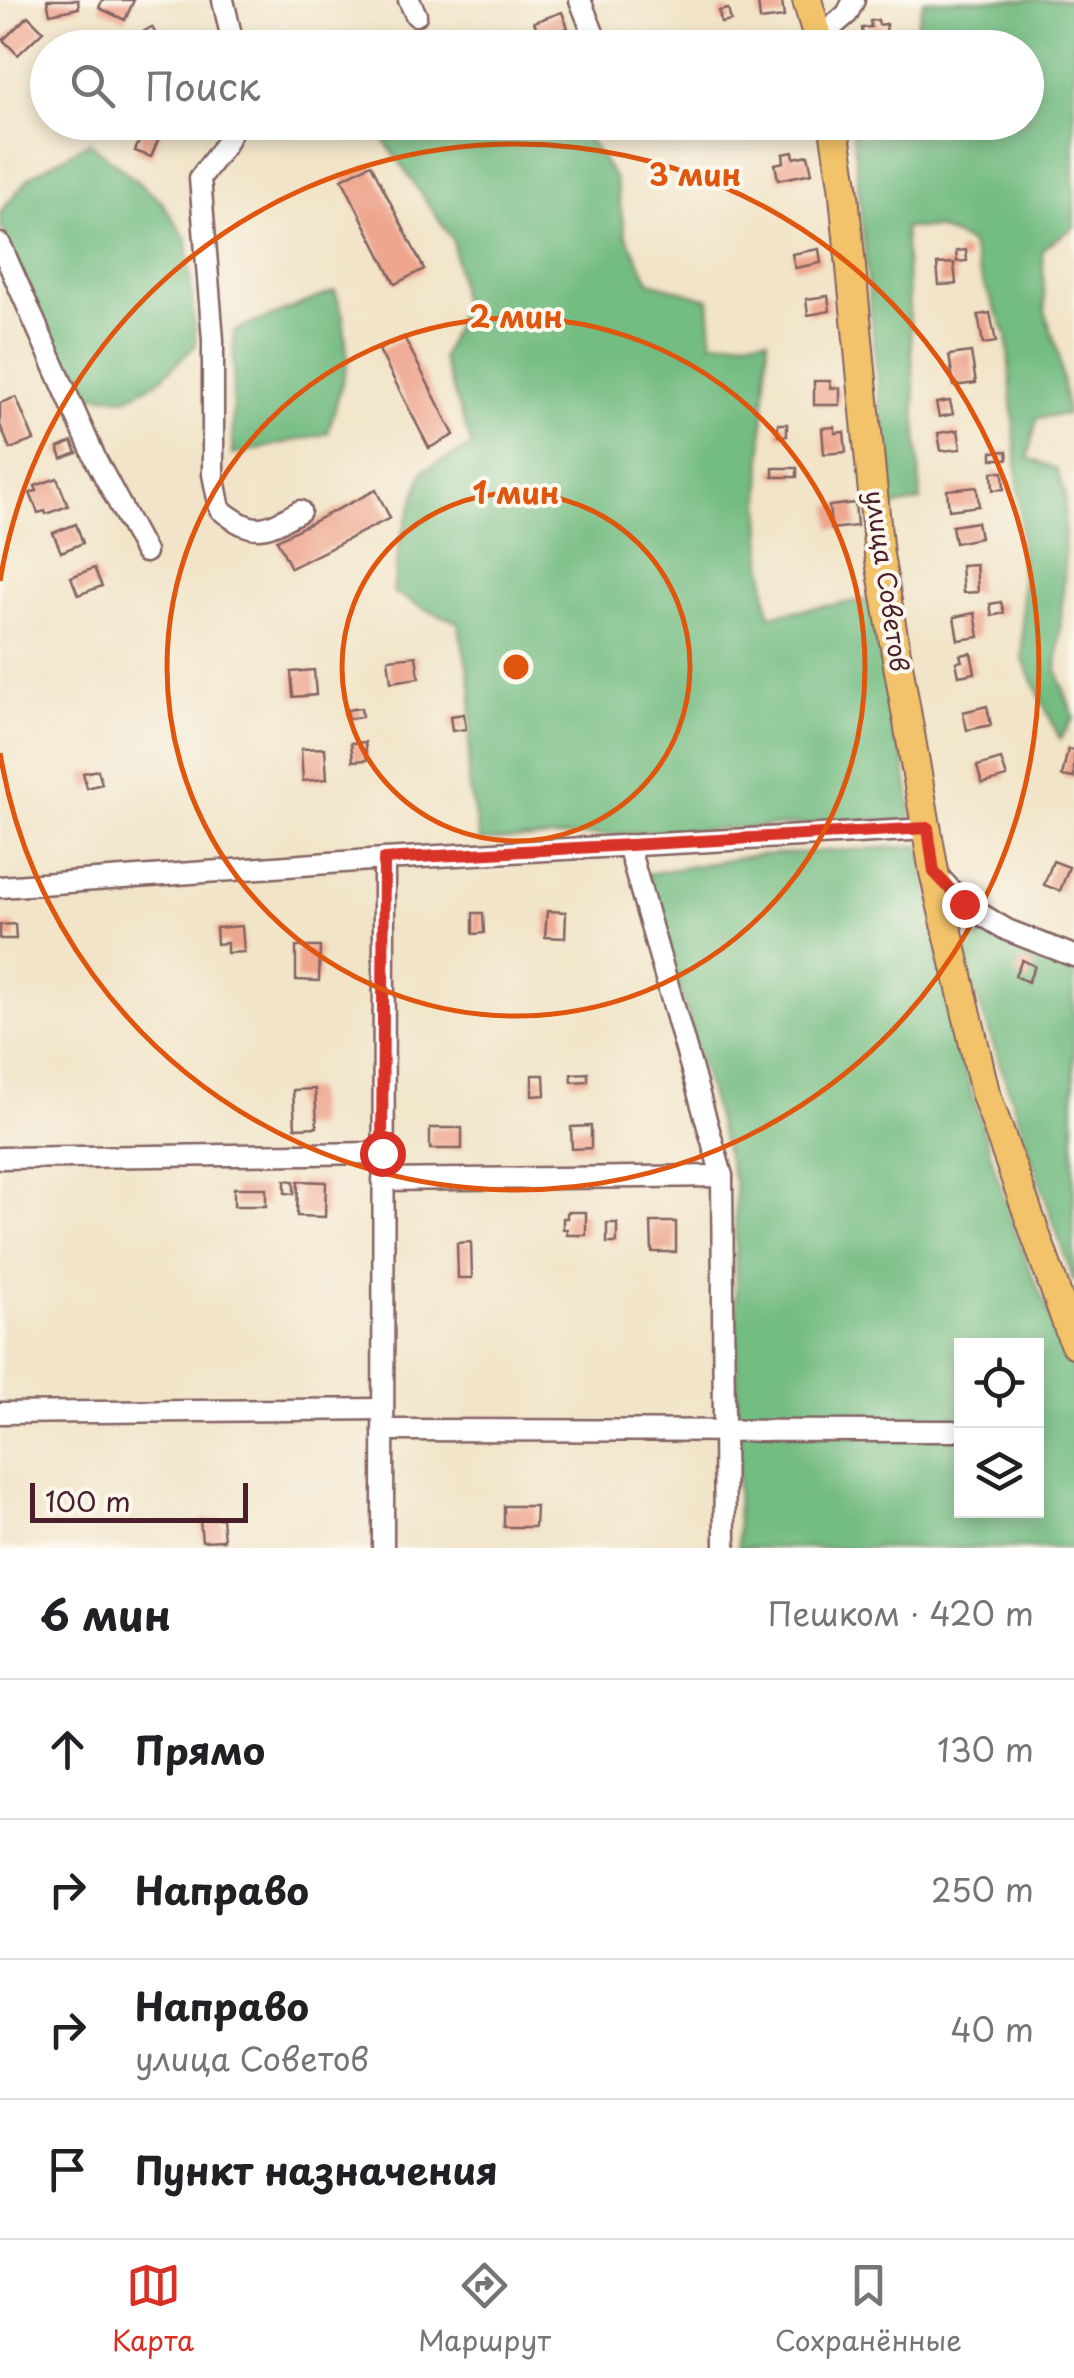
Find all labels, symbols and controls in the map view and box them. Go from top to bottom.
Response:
search box [30,30,1044,140]
text: Поиск [145,57,260,114]
icon: search [65,58,120,113]
text: 3 мин [649,151,741,196]
text: 2 мин [469,293,563,338]
text: 1 мин [473,469,559,514]
street label: улица Советов [856,488,920,674]
centre of rings [498,649,534,685]
route end [942,882,988,928]
route start [360,1131,406,1177]
map controls [954,1338,1044,1518]
button: locate [954,1338,1044,1428]
button: layers [954,1428,1044,1518]
scale bar [30,1478,248,1522]
text: 100 m [45,1479,131,1522]
text: 6 мин [40,1582,171,1645]
text: Пешком · 420 m [768,1589,1034,1637]
text: Прямо [135,1721,265,1778]
icon: ahead [40,1722,95,1777]
text: 130 m [937,1725,1034,1773]
text: Направо [135,1861,309,1918]
icon: right [40,1862,95,1917]
text: 250 m [931,1865,1034,1913]
text: Направо [135,1977,309,2034]
icon: right [40,2002,95,2057]
text: 40 m [950,2005,1034,2053]
text: улица Советов [135,2034,369,2082]
text: Пункт назначения [135,2141,498,2198]
icon: arrive [40,2142,95,2197]
tab: Карта [112,2258,194,2361]
tab: Маршрут [418,2258,551,2361]
tab: Сохранённые [775,2258,962,2361]

